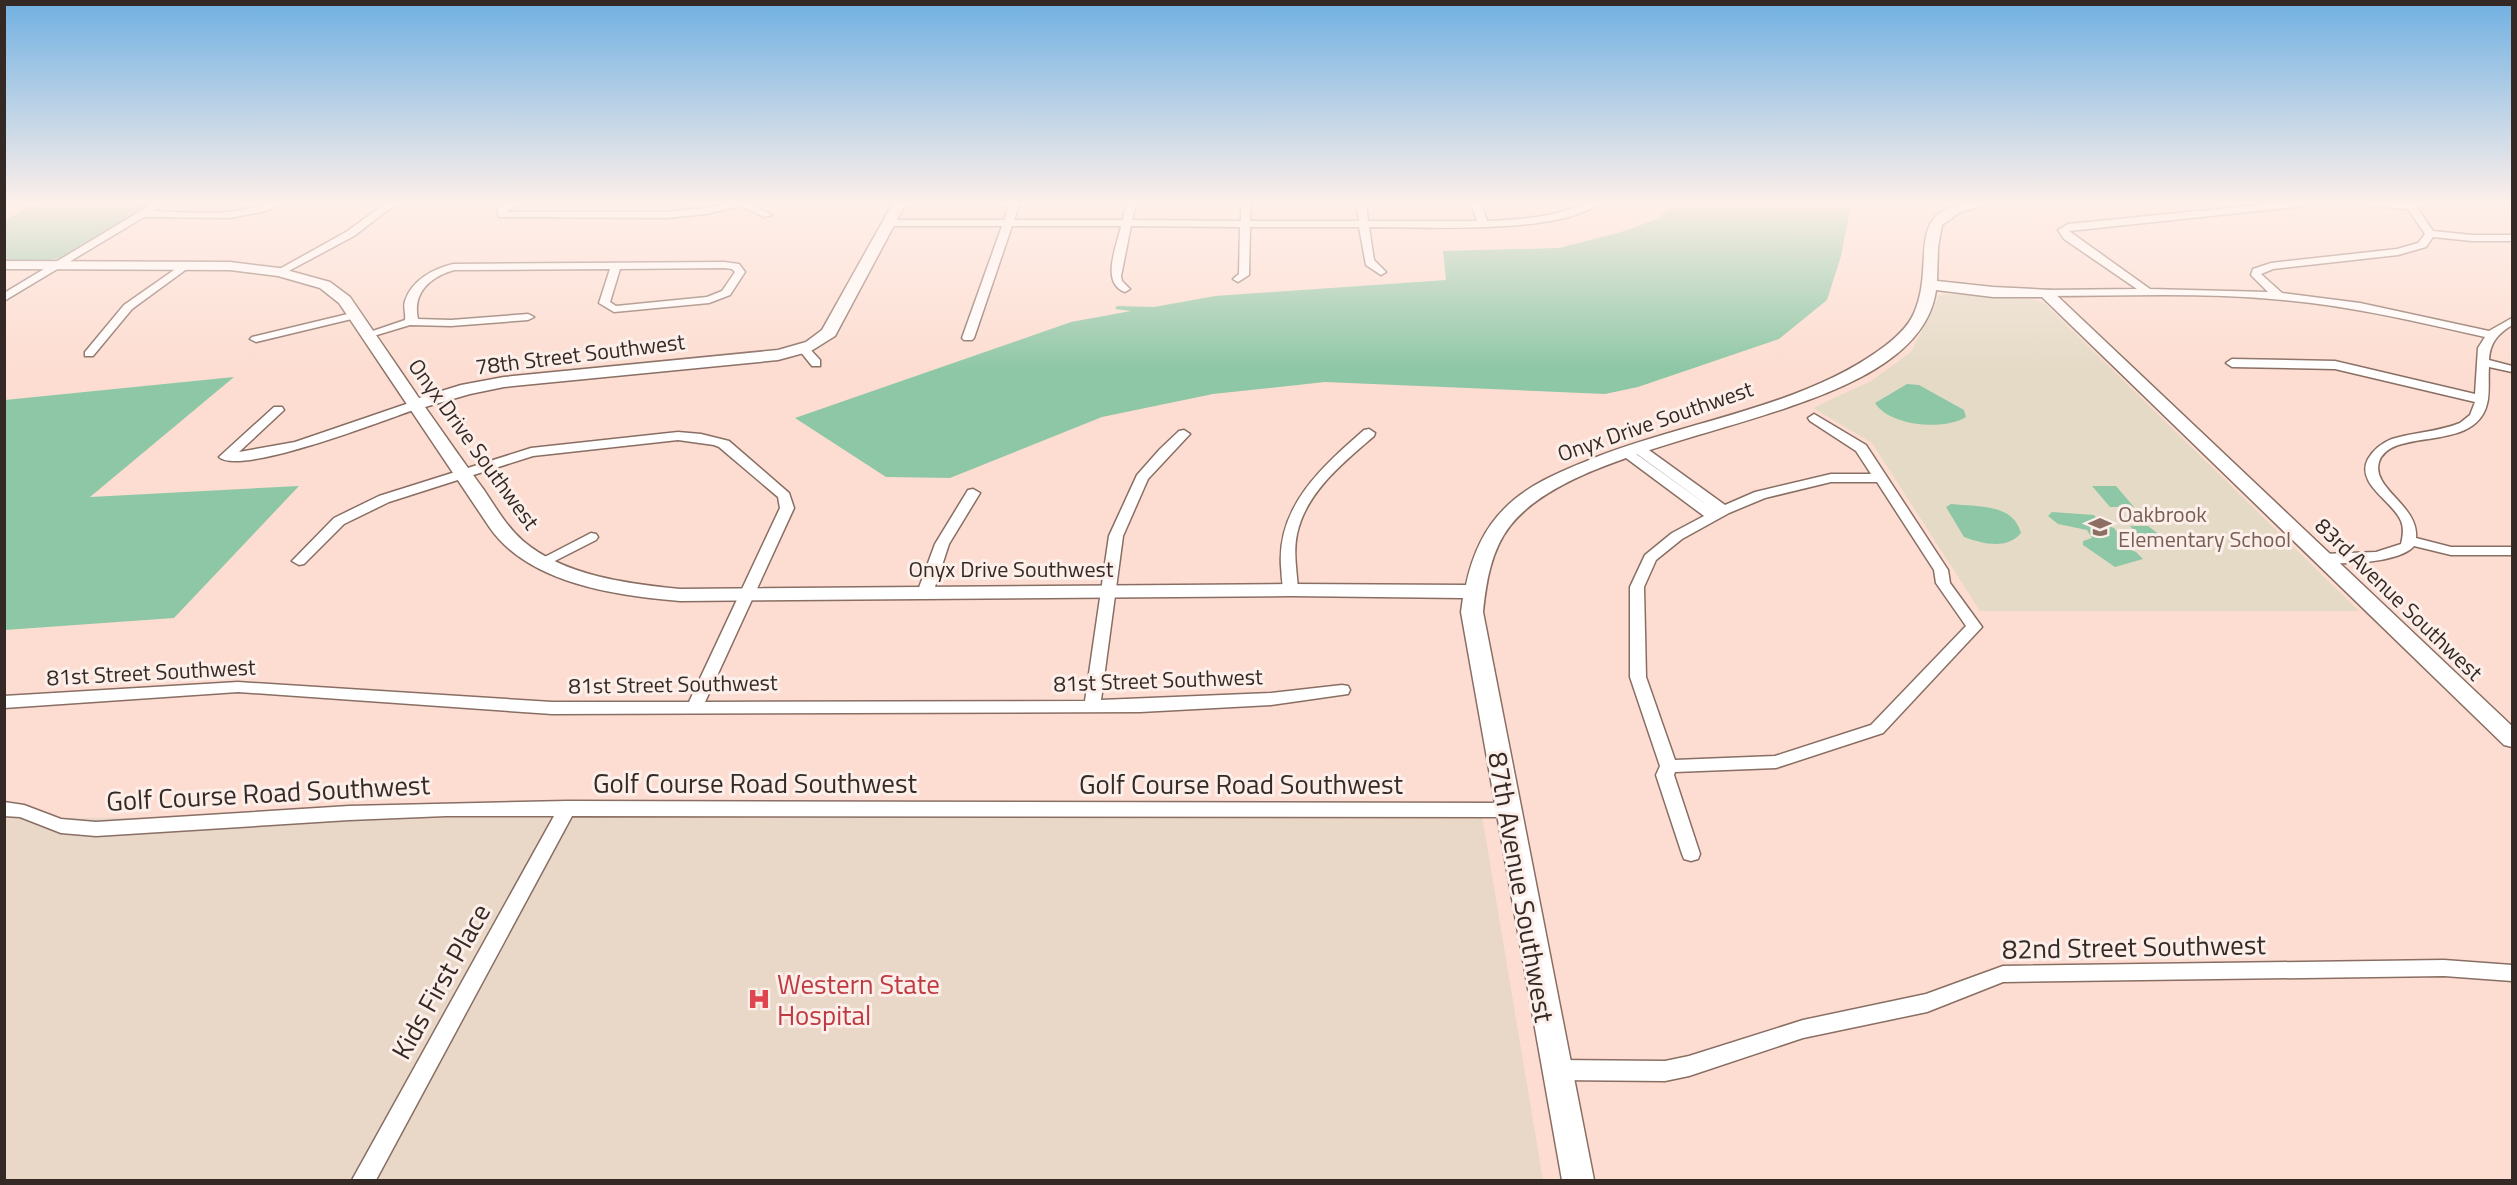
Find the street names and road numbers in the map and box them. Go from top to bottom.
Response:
street label: 78th Street Southwest [473,324,687,384]
street label: Onyx Drive Southwest [400,351,548,537]
street label: Onyx Drive Southwest [1553,371,1758,470]
street label: 83rd Avenue Southwest [2307,510,2491,689]
street label: Onyx Drive Southwest [909,552,1114,586]
street label: 81st Street Southwest [46,650,257,694]
street label: 81st Street Southwest [1053,659,1263,701]
street label: 81st Street Southwest [568,665,778,703]
street label: 87th Avenue Southwest [1478,749,1566,1026]
street label: Golf Course Road Southwest [593,762,918,803]
street label: Golf Course Road Southwest [105,763,431,821]
street label: Golf Course Road Southwest [1079,763,1404,804]
street label: Kids First Place [380,896,500,1066]
street label: 82nd Street Southwest [2002,923,2267,969]

